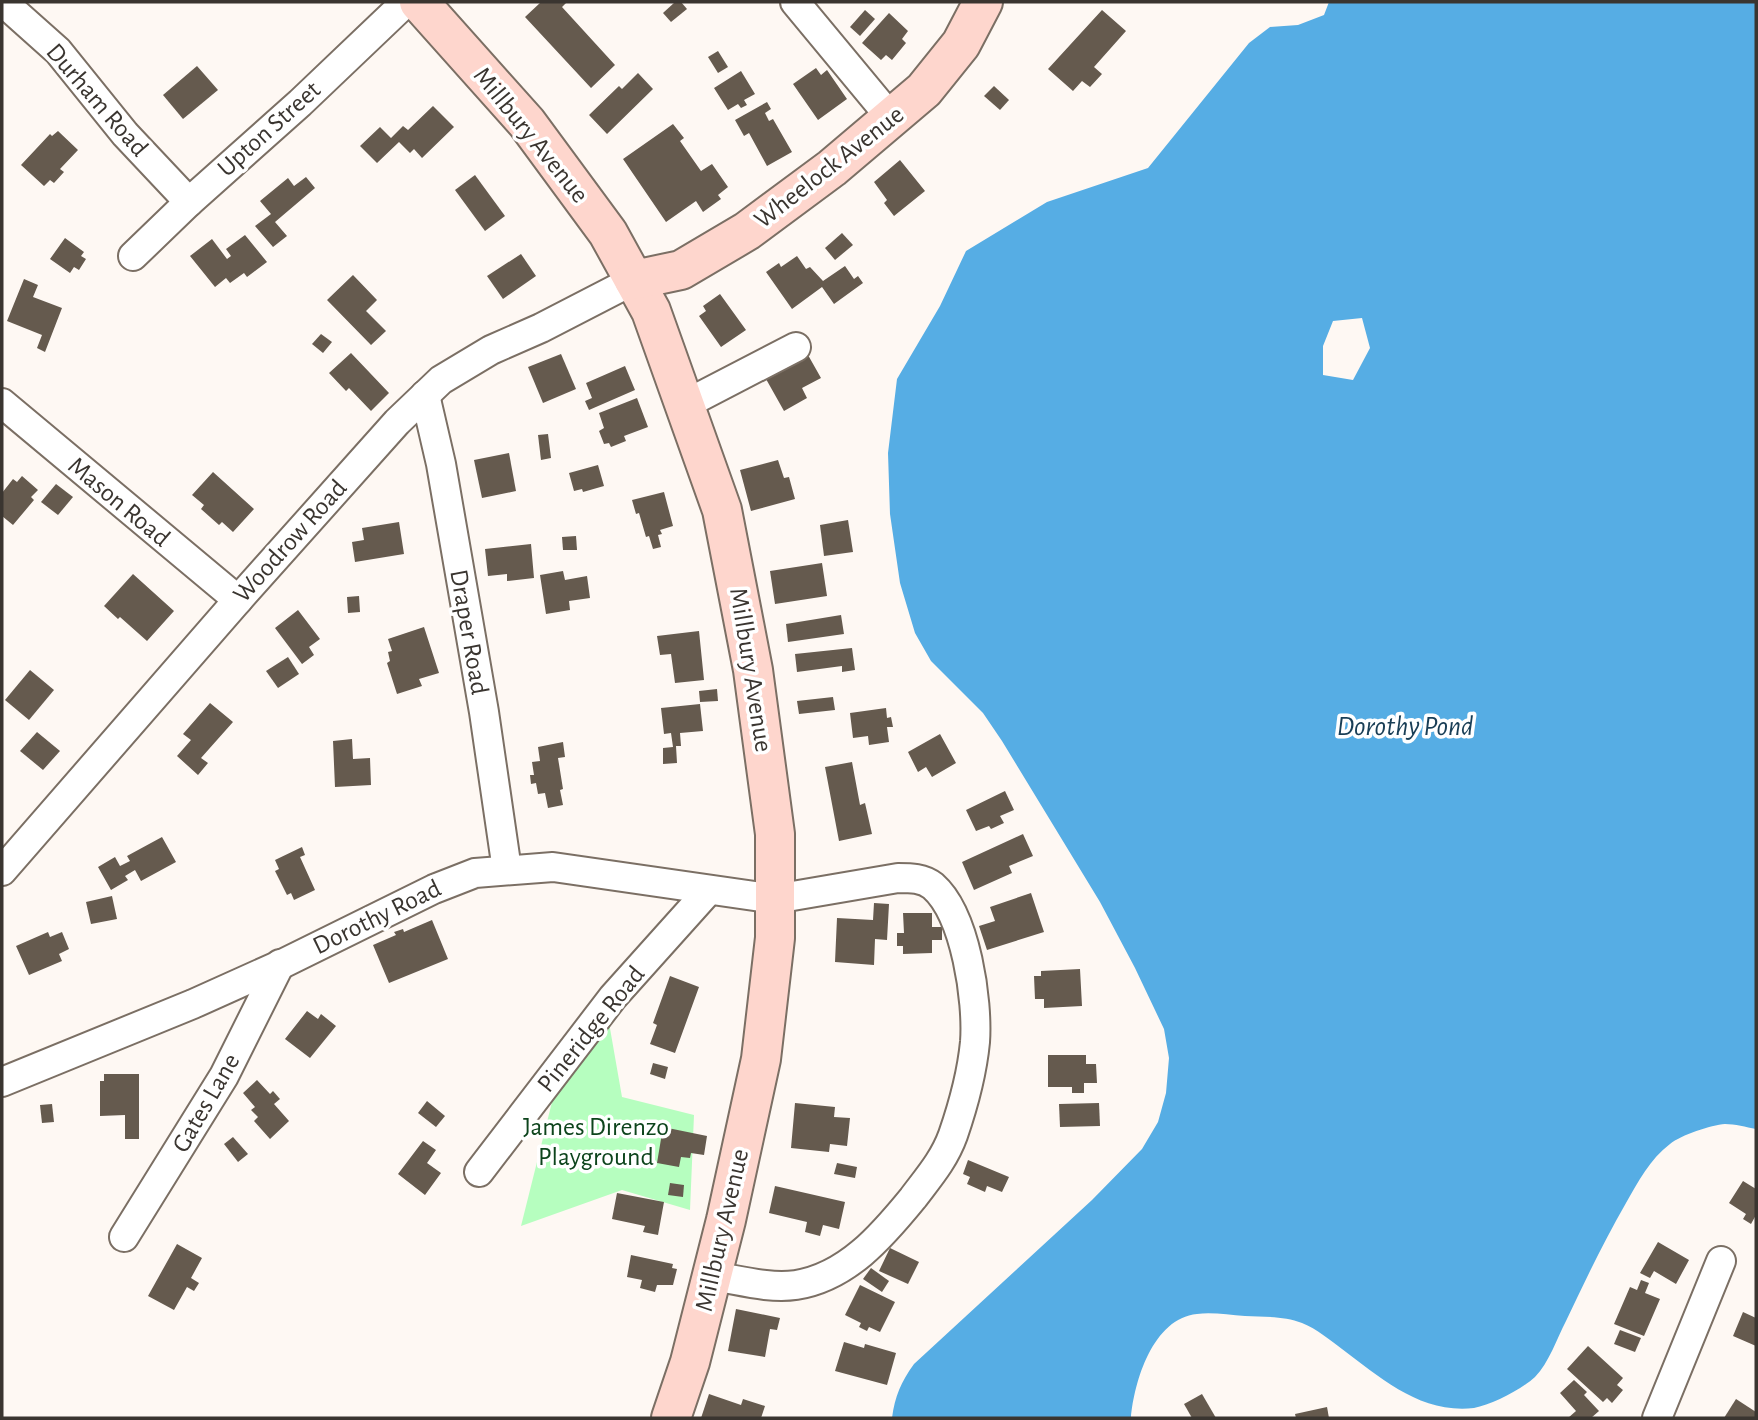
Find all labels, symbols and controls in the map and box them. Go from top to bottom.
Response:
street label: Durham Road [41,39,153,161]
street label: Millbury Avenue [469,62,593,208]
street label: Upton Street [213,76,325,182]
street label: Wheelock Avenue [749,101,909,233]
street label: Mason Road [63,452,175,552]
street label: Woodrow Road [228,475,352,607]
street label: Draper Road [445,567,493,697]
street label: Millbury Avenue [725,586,777,754]
water label: Dorothy Pond [1337,713,1473,741]
street label: Dorothy Road [309,875,445,959]
street label: Pineridge Road [532,961,650,1097]
street label: Gates Lane [167,1049,245,1157]
park label: James Direnzo Playground [523,1114,669,1170]
street label: Millbury Avenue [691,1146,753,1314]

